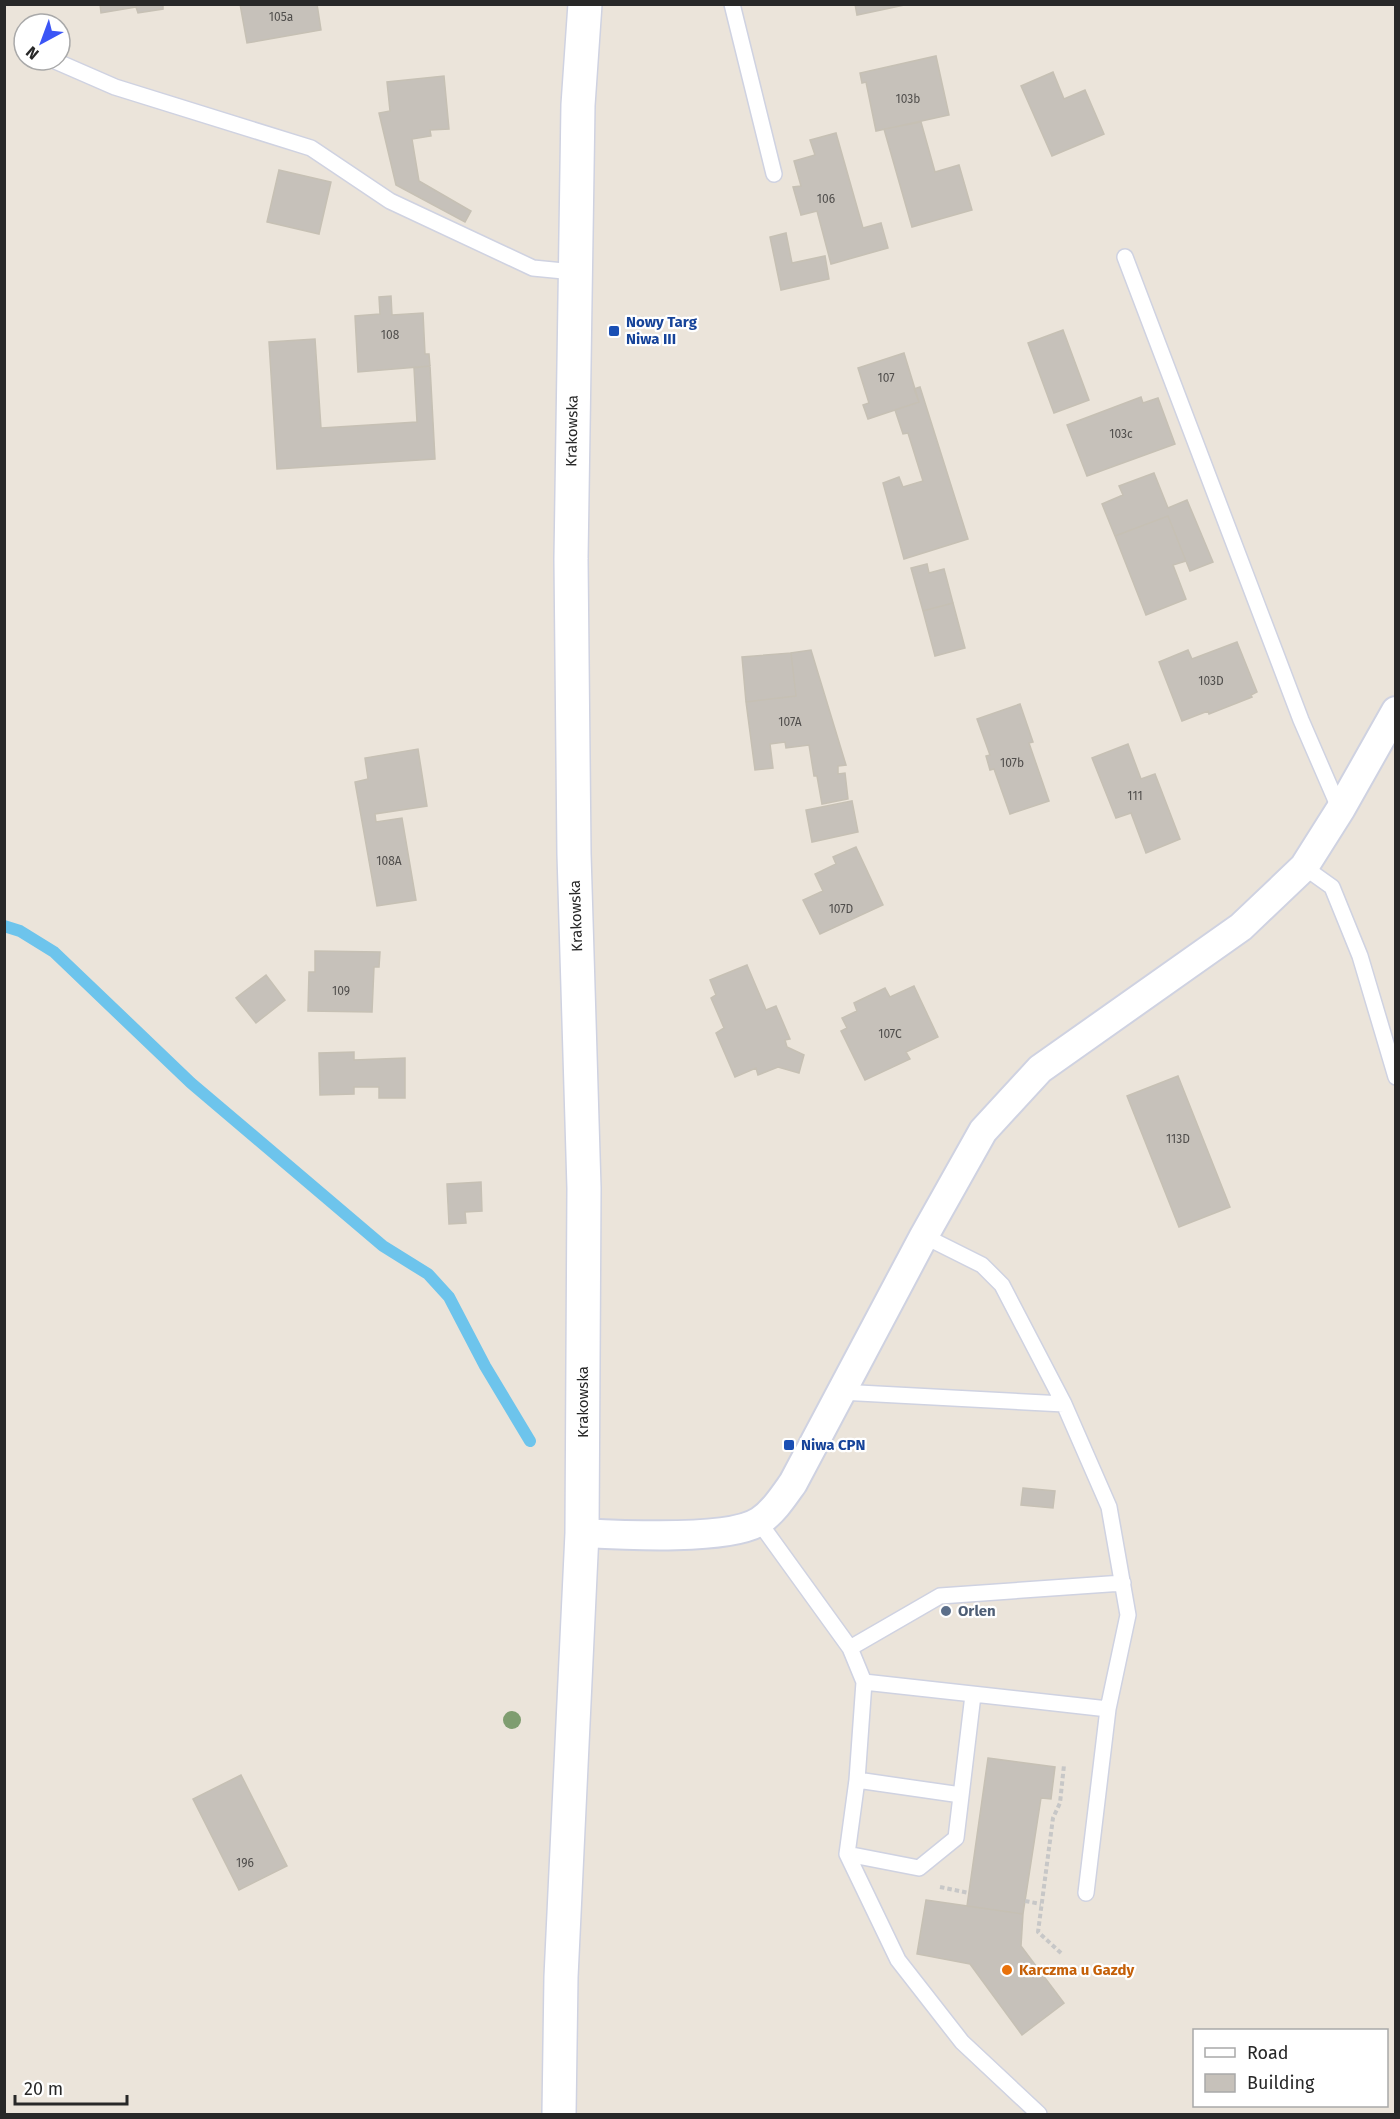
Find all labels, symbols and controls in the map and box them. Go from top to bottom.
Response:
house number: 105a [269,10,293,24]
north arrow [12,12,72,72]
text: N [22,42,43,64]
house number: 103b [896,92,920,106]
house number: 106 [817,192,835,206]
place label: Nowy Targ Niwa III [626,313,698,348]
marker: Nowy Targ Niwa III [607,324,621,338]
house number: 108 [381,328,400,342]
house number: 107 [878,371,894,385]
street label: Krakowska [562,395,582,467]
house number: 103c [1109,427,1133,441]
house number: 103D [1198,674,1224,688]
house number: 107A [778,715,802,729]
house number: 107b [1000,756,1024,770]
house number: 111 [1127,789,1143,803]
house number: 108A [376,854,402,868]
street label: Krakowska [566,880,586,952]
house number: 107D [829,902,854,916]
house number: 109 [332,984,350,998]
house number: 107C [878,1027,902,1041]
house number: 113D [1166,1132,1190,1146]
street label: Krakowska [574,1366,592,1438]
place label: Niwa CPN [801,1436,866,1454]
marker: Niwa CPN [782,1438,796,1452]
place label: Orlen [958,1602,996,1620]
marker: Orlen [939,1604,953,1618]
house number: 196 [236,1856,254,1870]
place label: Karczma u Gazdy [1019,1961,1134,1979]
marker: Karczma u Gazdy [1000,1963,1014,1977]
legend [1193,2029,1388,2107]
text: Road [1247,2042,1289,2064]
scale bar [15,2068,128,2106]
text: Building [1247,2072,1315,2094]
text: 20 m [24,2078,63,2100]

